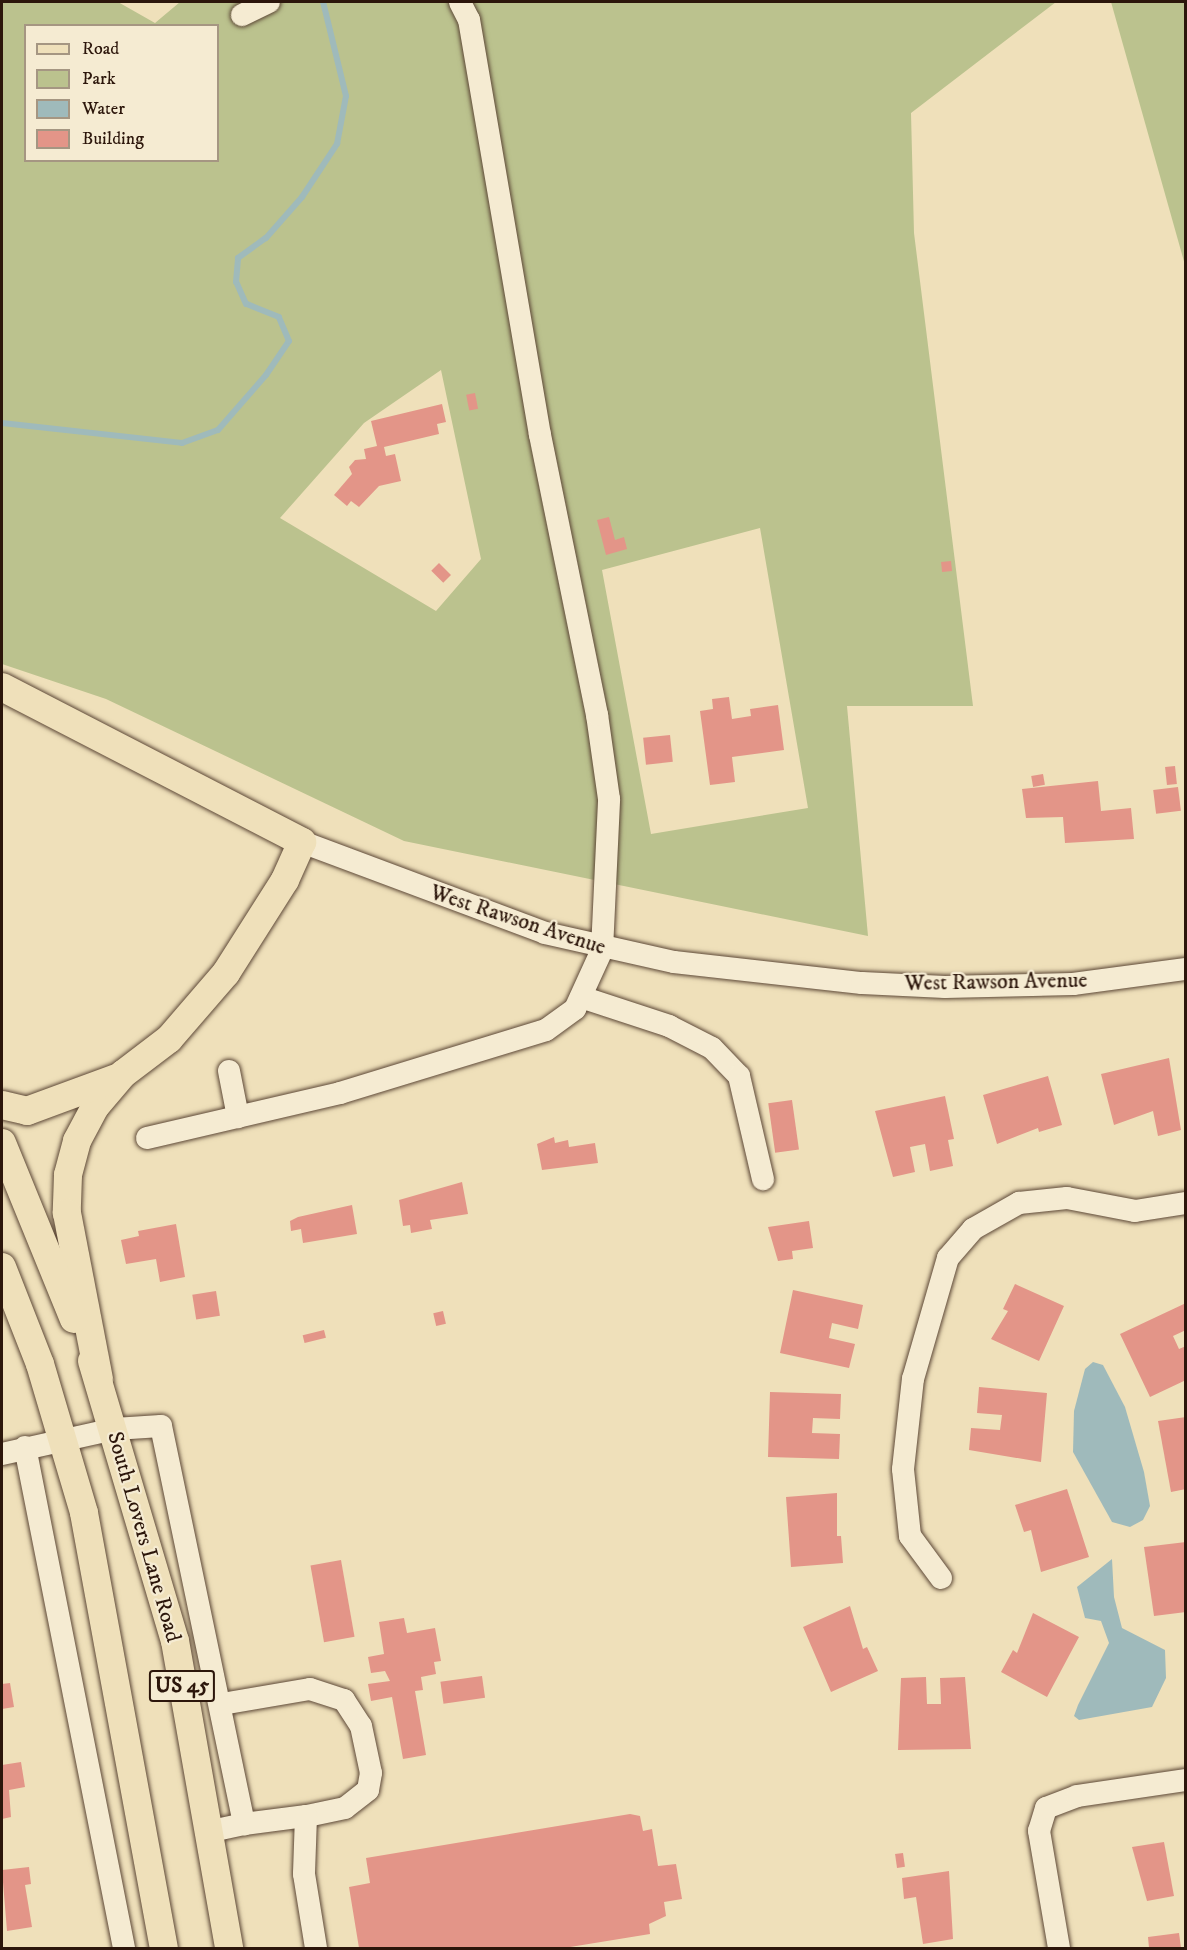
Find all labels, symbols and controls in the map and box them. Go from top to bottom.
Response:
legend [24,24,219,162]
text: Road [82,38,119,60]
text: Park [82,68,116,90]
text: Water [82,98,125,120]
text: Building [82,128,144,150]
street label: West Rawson Avenue [427,879,609,961]
street label: West Rawson Avenue [904,967,1088,997]
street label: South Lovers Lane Road [101,1429,187,1645]
road number: US 45 [148,1668,216,1704]

